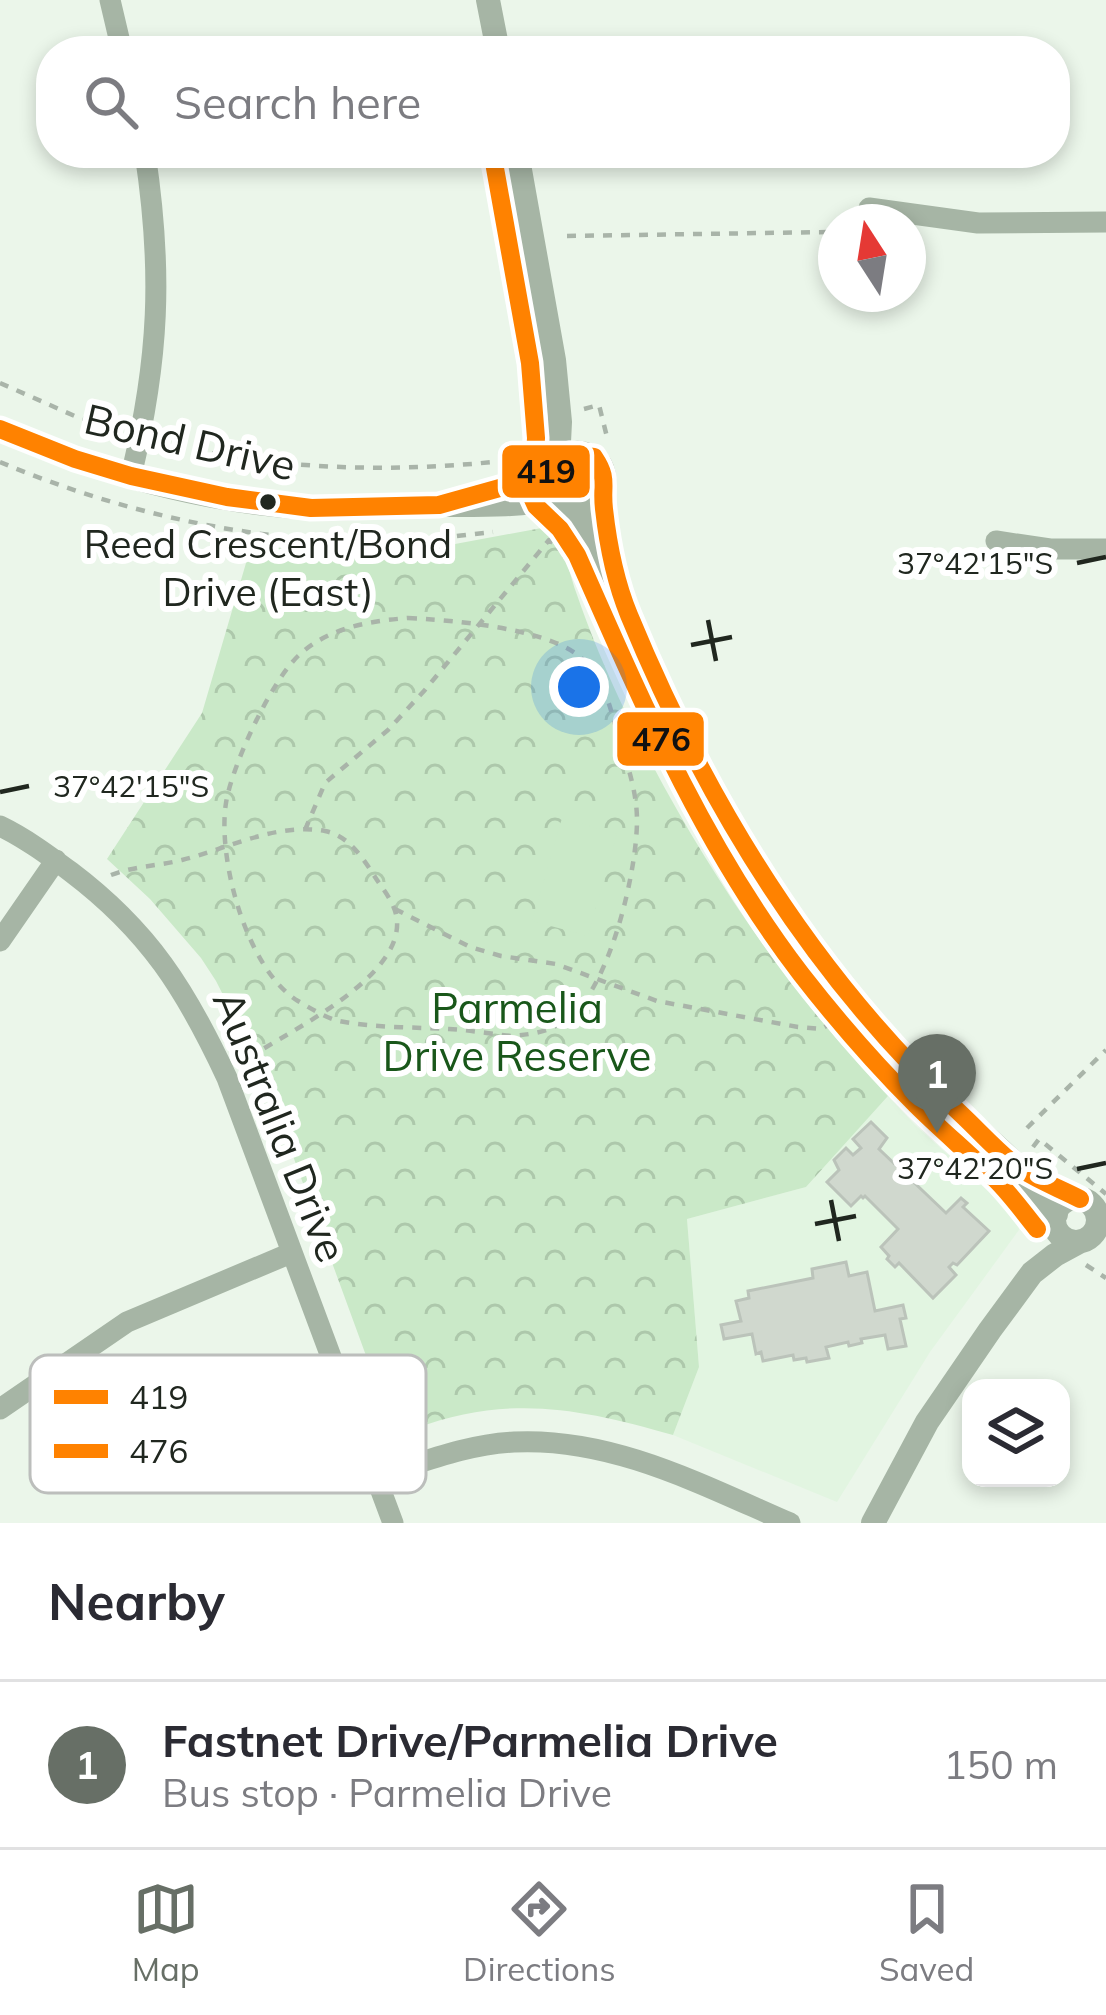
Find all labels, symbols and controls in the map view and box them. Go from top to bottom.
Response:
search box [36,36,1070,168]
icon: search [78,69,144,135]
text: Search here [174,74,421,130]
north arrow [818,204,926,312]
street label: Bond Drive [80,392,301,491]
line badge: 419 [500,443,592,500]
text: 419 [516,450,576,491]
marker: Reed Crescent/Bond Drive (East) [257,491,279,513]
place label: Reed Crescent/Bond Drive (East) [84,519,452,616]
text: 37°42'15"S [897,544,1053,582]
your location [549,657,609,717]
line badge: 476 [615,710,706,768]
text: 476 [631,718,691,759]
text: 37°42'15"S [53,767,209,805]
park label: Parmelia Drive Reserve [383,981,651,1082]
street label: Australia Drive [202,982,359,1269]
pin: 1 [898,1034,976,1133]
text: 37°42'20"S [897,1149,1053,1187]
legend [30,1355,426,1493]
text: 419 [129,1376,188,1417]
map controls [962,1379,1070,1487]
button: layers [962,1379,1070,1487]
text: 476 [129,1430,188,1471]
text: Nearby [48,1569,225,1633]
text: Fastnet Drive/Parmelia Drive [162,1712,778,1768]
text: 1 [75,1740,99,1789]
text: 150 m [943,1740,1058,1789]
text: Bus stop · Parmelia Drive [162,1768,612,1817]
tab: Map [132,1876,200,1989]
tab: Directions [463,1876,616,1989]
tab: Saved [879,1876,974,1989]

